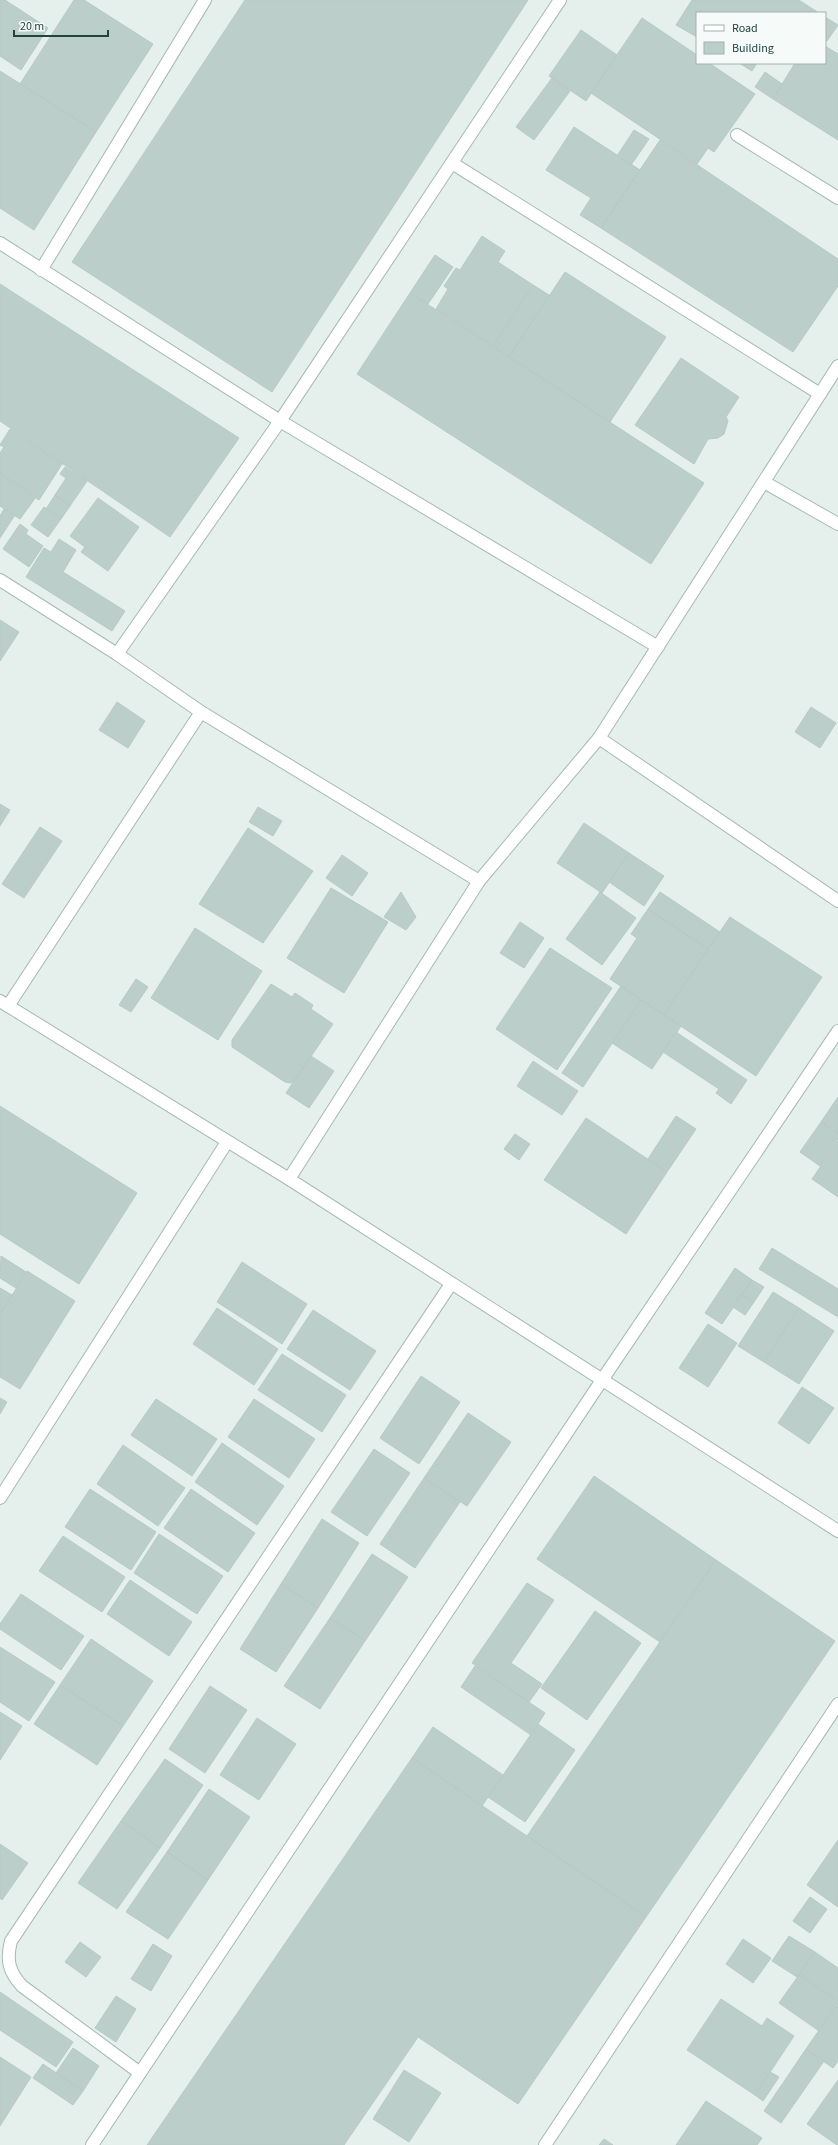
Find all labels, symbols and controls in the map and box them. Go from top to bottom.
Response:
scale bar [14,12,108,38]
legend [696,12,826,64]
text: 20 m [20,18,44,35]
text: Road [732,20,758,37]
text: Building [732,40,774,57]

